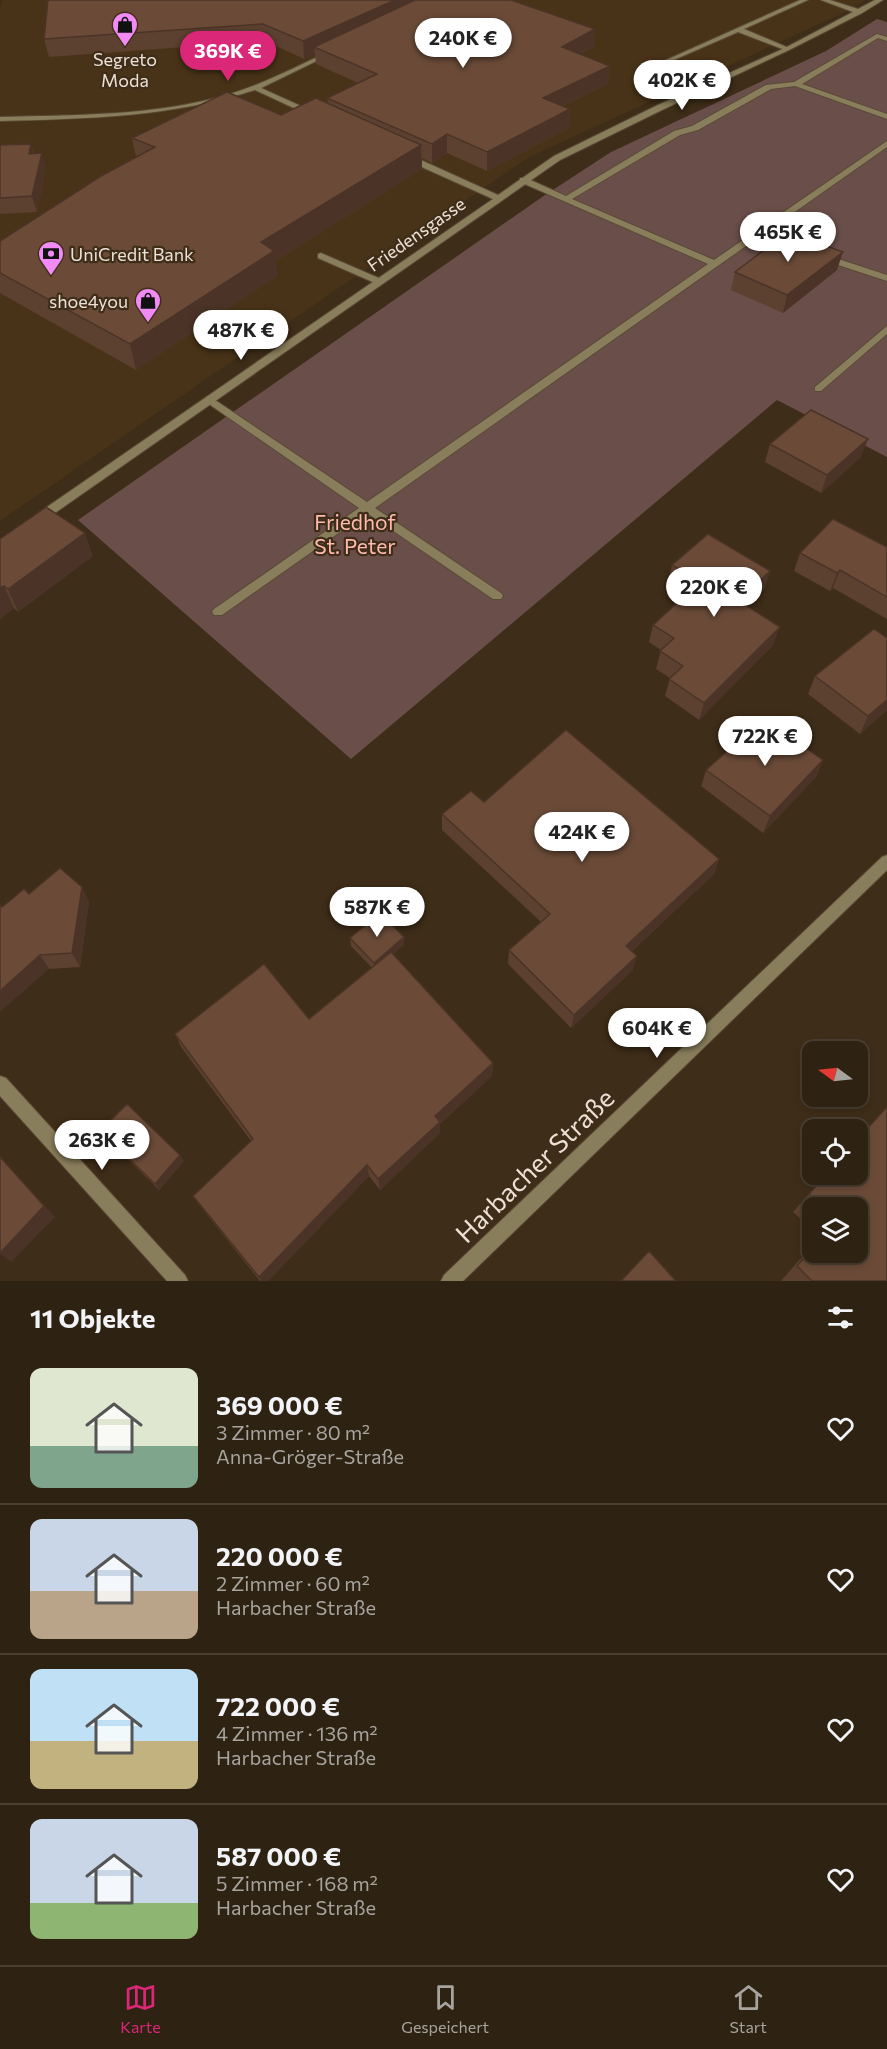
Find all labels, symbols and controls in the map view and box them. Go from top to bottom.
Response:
shop icon: Segreto Moda [110,10,140,48]
pin: 240K € [414,18,512,69]
text: 240K € [429,25,497,49]
pin: 369K € [179,31,277,82]
text: 369K € [194,38,262,62]
place label: Segreto Moda [93,48,157,91]
pin: 402K € [633,60,731,111]
text: 402K € [648,67,716,91]
street label: Friedensgasse [363,192,469,276]
pin: 465K € [739,212,837,263]
text: 465K € [754,219,822,243]
bank icon: UniCredit Bank [36,239,66,277]
place label: UniCredit Bank [70,243,194,265]
shop icon: shoe4you [133,286,163,324]
place label: shoe4you [49,290,128,312]
pin: 487K € [192,310,290,361]
text: 487K € [207,317,275,341]
park label: Friedhof St. Peter [314,509,396,558]
pin: 220K € [665,567,763,618]
text: 220K € [680,574,748,598]
pin: 722K € [716,716,814,767]
text: 722K € [732,723,798,747]
pin: 424K € [533,812,631,863]
text: 424K € [548,819,616,843]
pin: 587K € [328,887,426,938]
text: 587K € [344,894,410,918]
pin: 604K € [608,1008,706,1059]
text: 604K € [622,1015,692,1039]
north arrow [802,1041,868,1107]
map controls [802,1041,868,1263]
street label: Harbacher Straße [448,1082,620,1248]
button: locate [802,1119,868,1185]
pin: 263K € [53,1120,151,1171]
text: 263K € [69,1127,136,1151]
button: layers [802,1197,868,1263]
icon: filters [824,1301,857,1334]
text: 11 Objekte [30,1302,155,1333]
text: 369 000 € [216,1389,343,1420]
icon: home [78,1392,150,1464]
icon: heart [824,1412,857,1445]
text: 3 Zimmer · 80 m² [216,1420,370,1444]
text: Anna-Gröger-Straße [216,1444,404,1468]
text: 220 000 € [216,1540,343,1571]
icon: home [78,1543,150,1615]
icon: heart [824,1563,857,1596]
text: 2 Zimmer · 60 m² [216,1571,370,1595]
text: Harbacher Straße [216,1595,376,1619]
text: 722 000 € [216,1690,340,1721]
icon: home [78,1693,150,1765]
icon: heart [824,1713,857,1746]
text: 4 Zimmer · 136 m² [216,1721,378,1745]
text: Harbacher Straße [216,1745,376,1769]
text: 587 000 € [216,1840,341,1871]
icon: home [78,1843,150,1915]
icon: heart [824,1863,857,1896]
text: 5 Zimmer · 168 m² [216,1871,378,1895]
text: Harbacher Straße [216,1895,376,1919]
tab: Karte [120,1981,161,2036]
tab: Gespeichert [401,1981,489,2036]
tab: Start [730,1981,767,2036]

